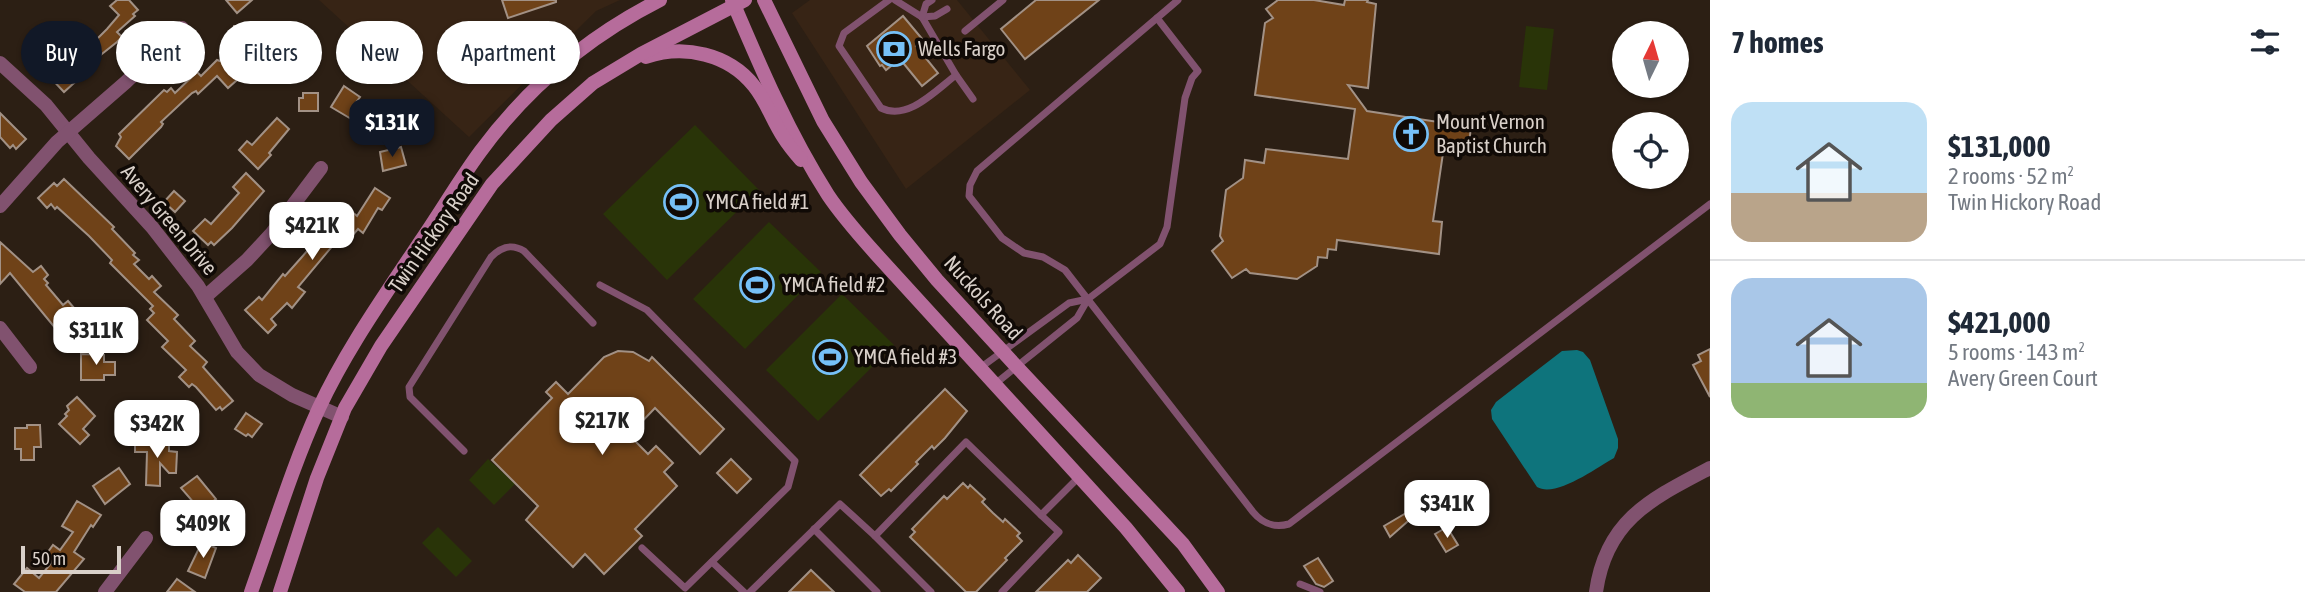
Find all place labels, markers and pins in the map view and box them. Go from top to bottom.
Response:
bank icon: Wells Fargo [875,30,913,68]
place label: Wells Fargo [918,36,1005,60]
pin: $131K [343,100,441,159]
place label: Mount Vernon Baptist Church [1436,109,1547,157]
church icon: Mount Vernon Baptist Church [1392,115,1430,153]
sports icon: YMCA field #1 [662,183,700,221]
place label: YMCA field #1 [706,189,810,213]
pin: $421K [263,202,361,262]
sports icon: YMCA field #2 [738,266,776,304]
place label: YMCA field #2 [782,272,886,296]
pin: $311K [47,308,145,367]
sports icon: YMCA field #3 [811,338,849,376]
place label: YMCA field #3 [854,344,958,368]
pin: $217K [553,398,651,457]
pin: $342K [108,400,206,460]
pin: $341K [1398,480,1496,540]
pin: $409K [154,500,252,560]

